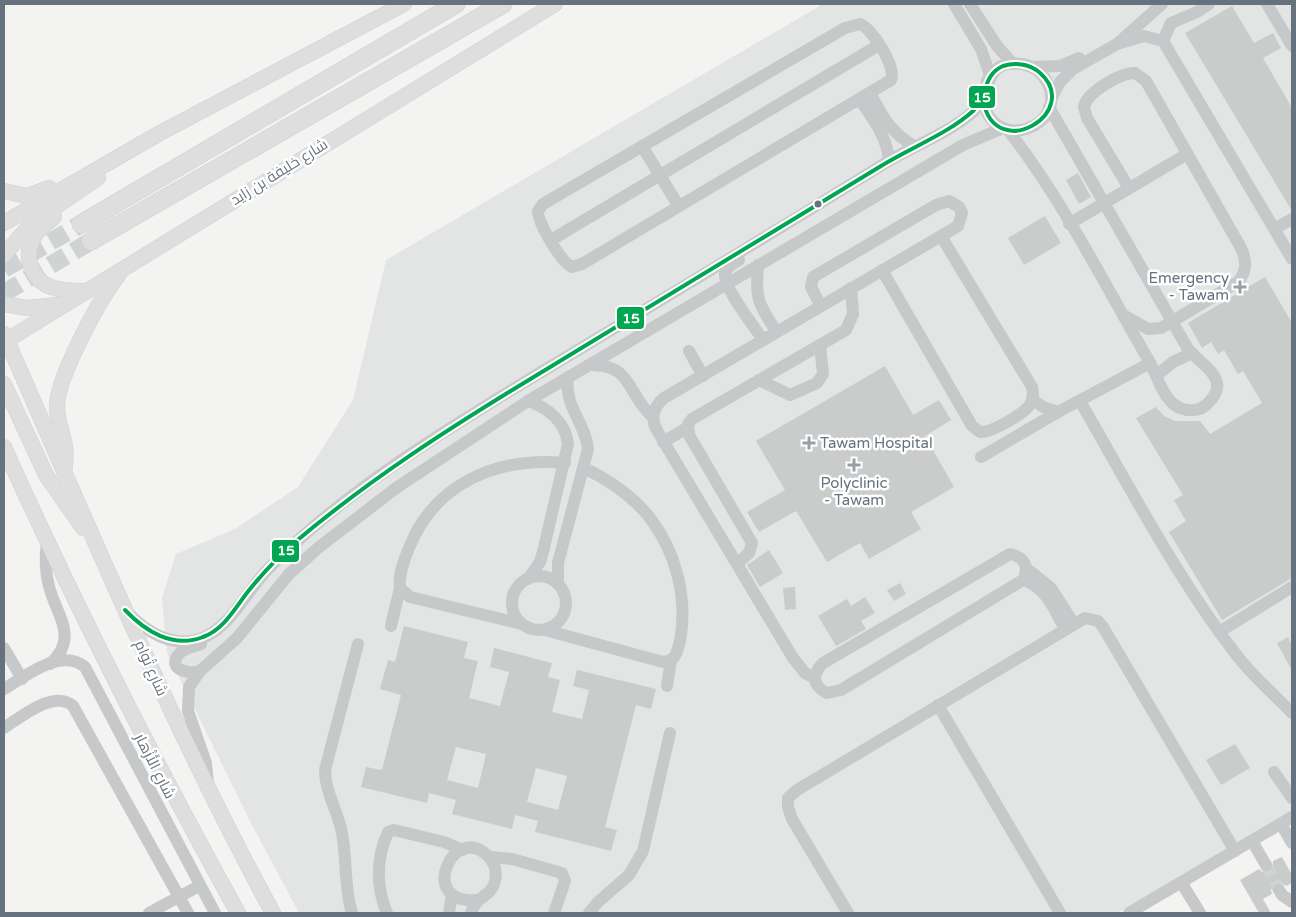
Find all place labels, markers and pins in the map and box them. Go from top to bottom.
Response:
unlabelled marker [813,199,823,209]
place label: Emergency - Tawam [1149,269,1229,304]
marker: Emergency - Tawam [1233,280,1247,294]
place label: Tawam Hospital [820,434,933,452]
marker: Tawam Hospital [802,436,816,450]
marker: Polyclinic - Tawam [847,458,861,472]
place label: Polyclinic - Tawam [820,474,888,509]

